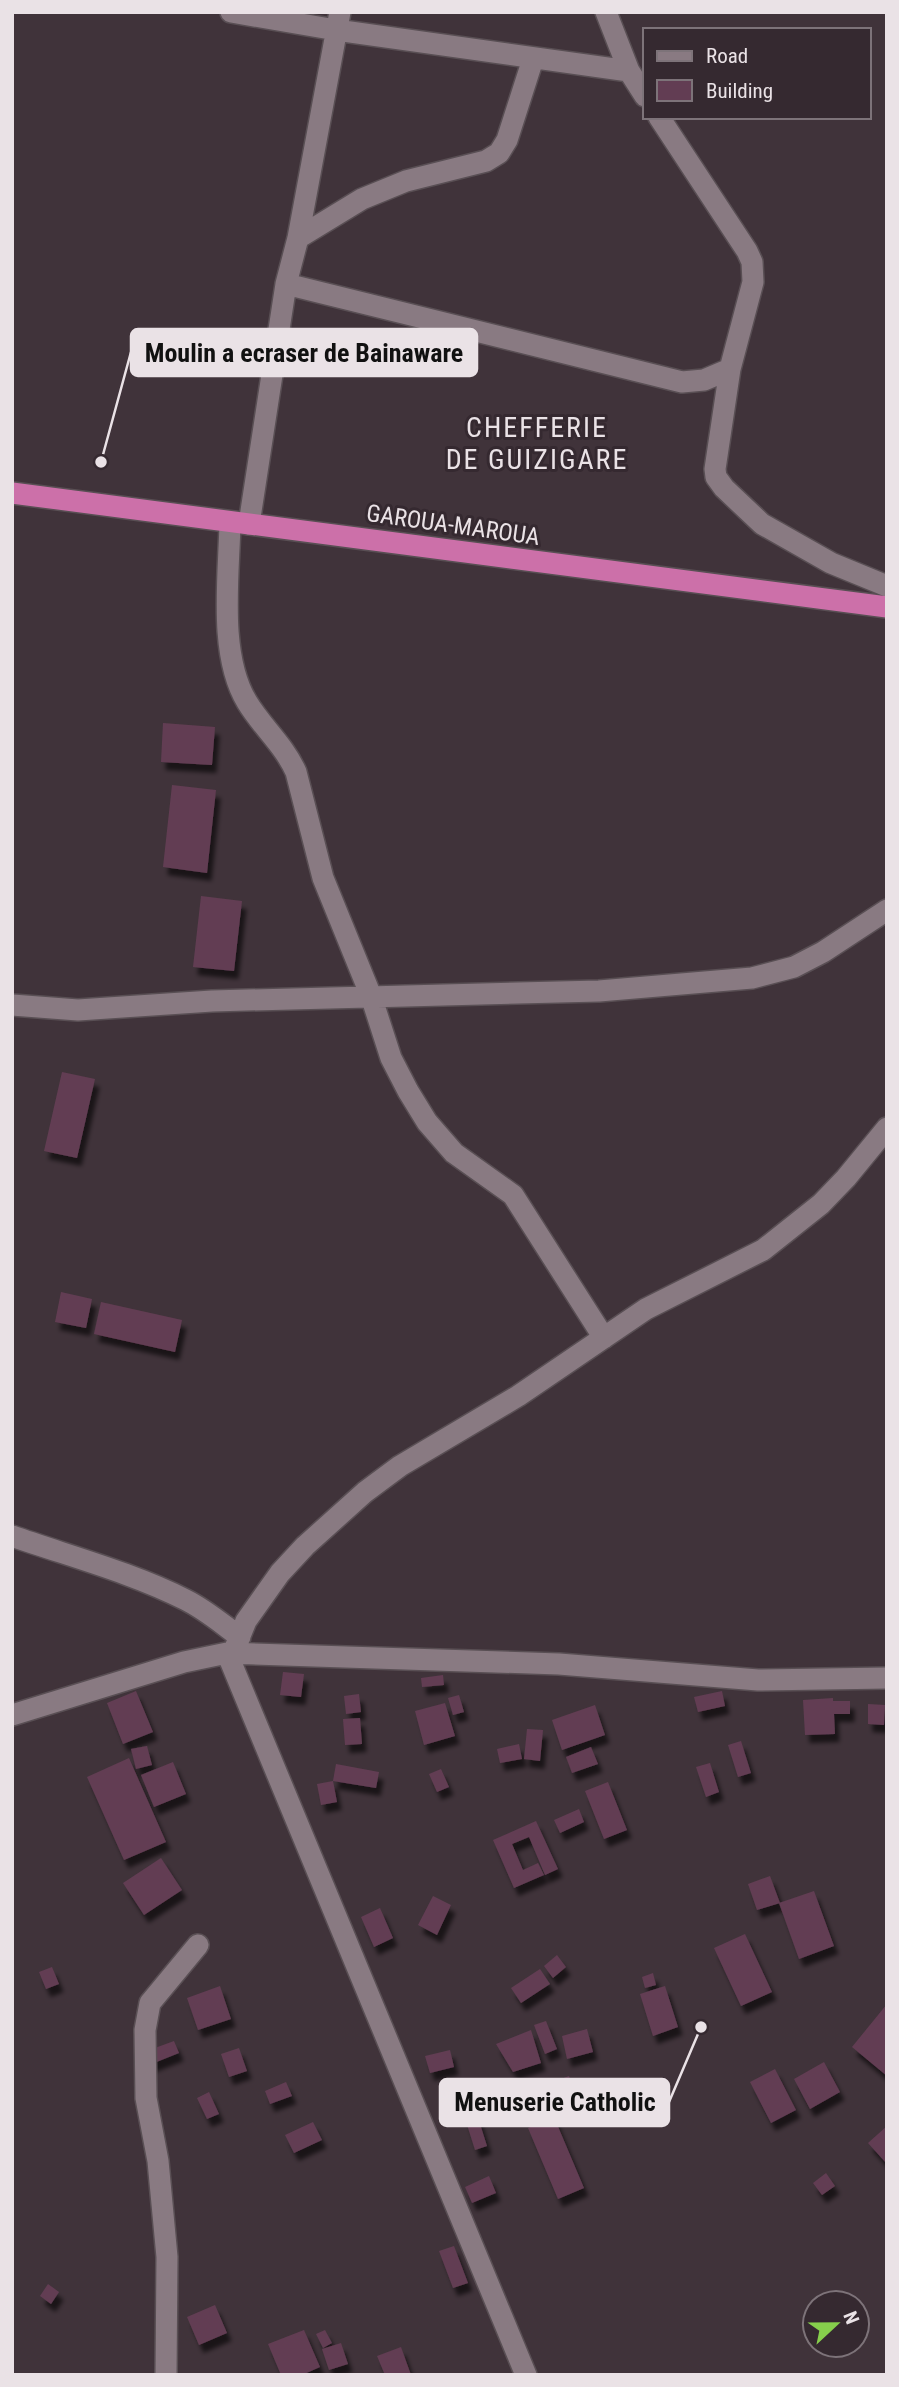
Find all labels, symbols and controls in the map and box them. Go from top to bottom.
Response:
legend [643,28,871,119]
text: Road [706,44,748,68]
text: Building [706,79,773,103]
callout: Moulin a ecraser de Bainaware [131,329,477,376]
text: Moulin a ecraser de Bainaware [145,338,463,368]
district label: CHEFFERIE DE GUIZIGARE [446,411,628,476]
street label: GAROUA-MAROUA [365,499,542,551]
callout: Menuserie Catholic [440,2079,669,2126]
text: Menuserie Catholic [454,2087,656,2117]
north arrow [801,2289,871,2359]
text: N [838,2308,864,2328]

